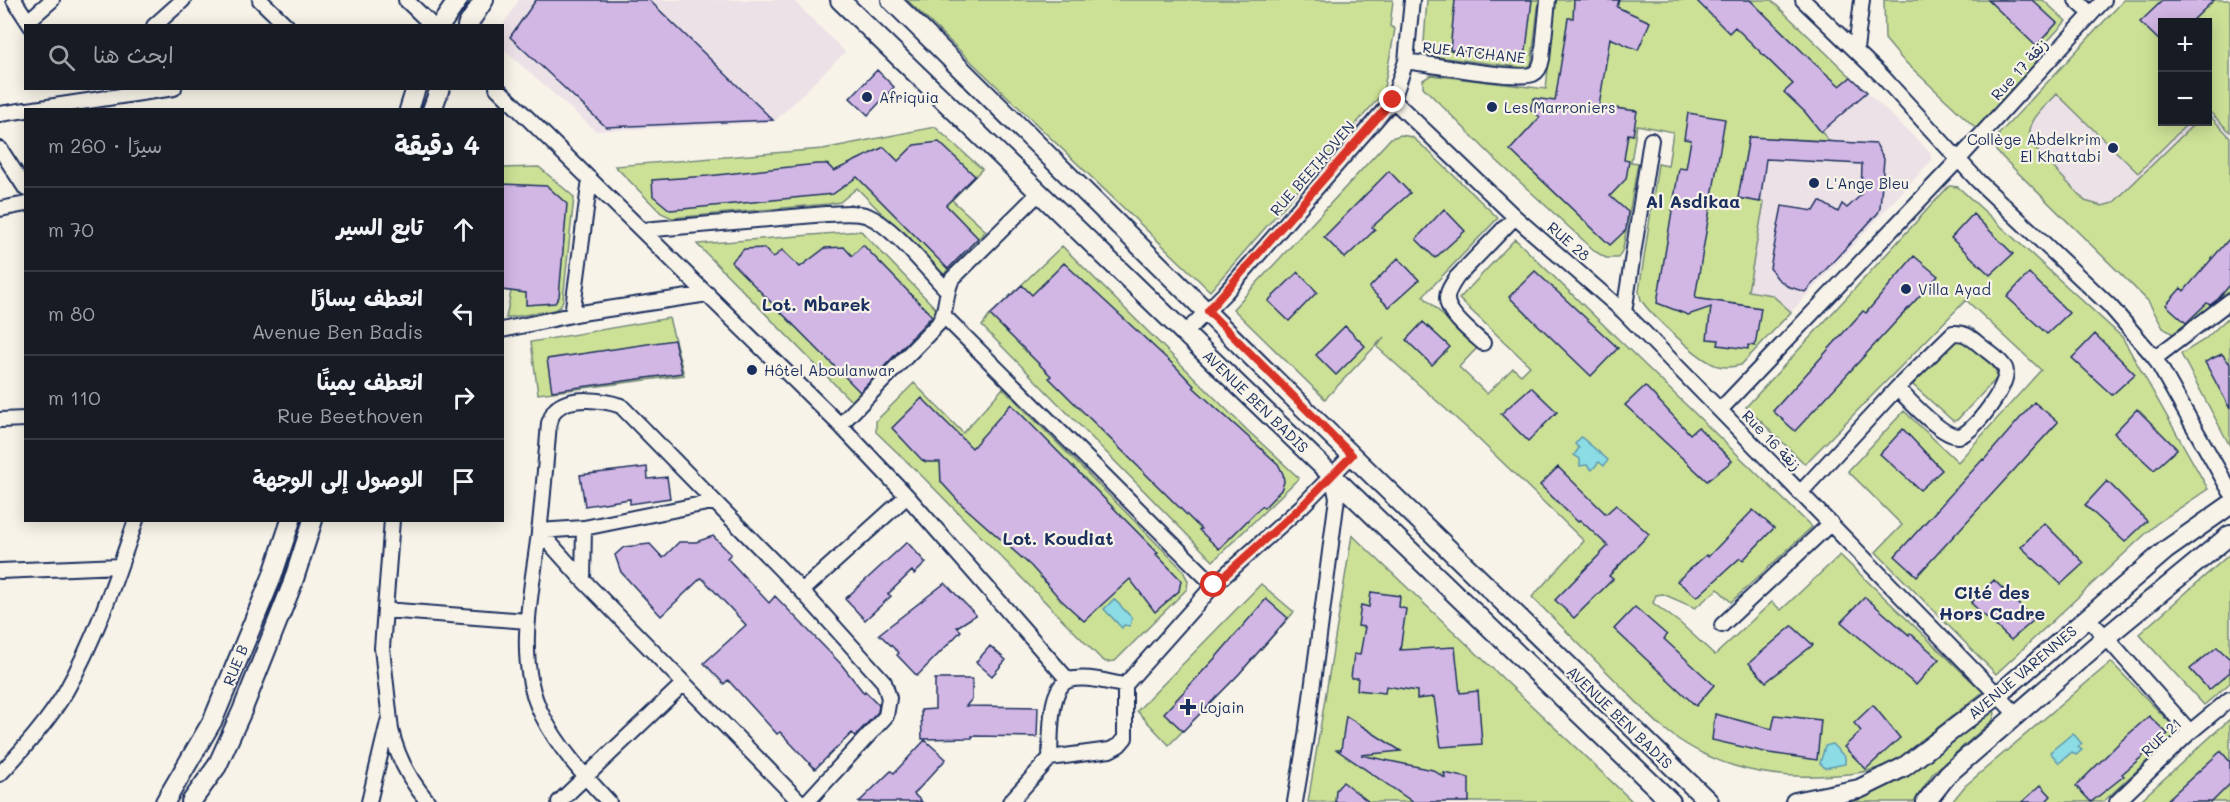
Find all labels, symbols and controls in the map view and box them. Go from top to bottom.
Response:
map controls [2158,18,2212,126]
button: + [2158,18,2212,72]
search box [24,24,504,90]
street label: Rue 17 زنقة [1986,34,2052,104]
street label: RUE ATCHANE [1422,37,1527,67]
text: ابحث هنا [93,40,174,69]
icon: search [45,41,78,74]
button: − [2158,72,2212,126]
route end [1379,86,1405,112]
place label: Afriquia [879,87,939,107]
marker: Afriquia [860,90,874,104]
place label: Les Marroniers [1504,97,1616,117]
marker: Les Marroniers [1485,100,1499,114]
street label: RUE BEETHOVEN [1265,116,1359,220]
text: 4 دقيقة [394,128,480,162]
place label: Collège Abdelkrim El Khattabi [1967,129,2101,166]
text: سيرًا · 260 m [48,132,162,158]
marker: Collège Abdelkrim El Khattabi [2106,141,2120,155]
place label: L'Ange Bleu [1826,173,1909,193]
marker: L'Ange Bleu [1807,176,1821,190]
district label: Al Asdikaa [1646,189,1740,213]
text: تابع السير [337,212,423,241]
icon: ahead [447,213,480,246]
text: 70 m [48,216,94,242]
street label: RUE 28 [1543,217,1595,265]
place label: Villa Ayad [1918,279,1991,299]
marker: Villa Ayad [1899,282,1913,296]
text: انعطف يسارًا [311,283,423,312]
district label: Lot. Mbarek [762,292,870,316]
icon: left [447,297,480,330]
text: 80 m [48,300,95,326]
text: Avenue Ben Badis [252,318,423,344]
street label: AVENUE BEN BADIS [1199,345,1313,457]
place label: Hôtel Aboulanwar [764,360,895,380]
marker: Hôtel Aboulanwar [745,363,759,377]
text: انعطف يمينًا [317,367,423,396]
icon: right [447,381,480,414]
text: 110 m [48,384,101,410]
text: Rue Beethoven [277,402,423,428]
street label: Rue 16 زنقة [1738,405,1806,475]
text: الوصول إلى الوجهة [252,464,423,493]
icon: arrive [447,465,480,498]
district label: Lot. Koudiat [1003,526,1114,550]
route start [1200,571,1226,597]
district label: Cité des Hors Cadre [1939,580,2045,625]
street label: AVENUE VARENNES [1963,621,2081,723]
street label: RUE B [218,642,252,688]
street label: AVENUE BEN BADIS [1563,661,1677,773]
place label: Lojain [1200,697,1244,717]
marker: Lojain [1181,700,1195,714]
street label: RUE 21 [2137,713,2185,761]

